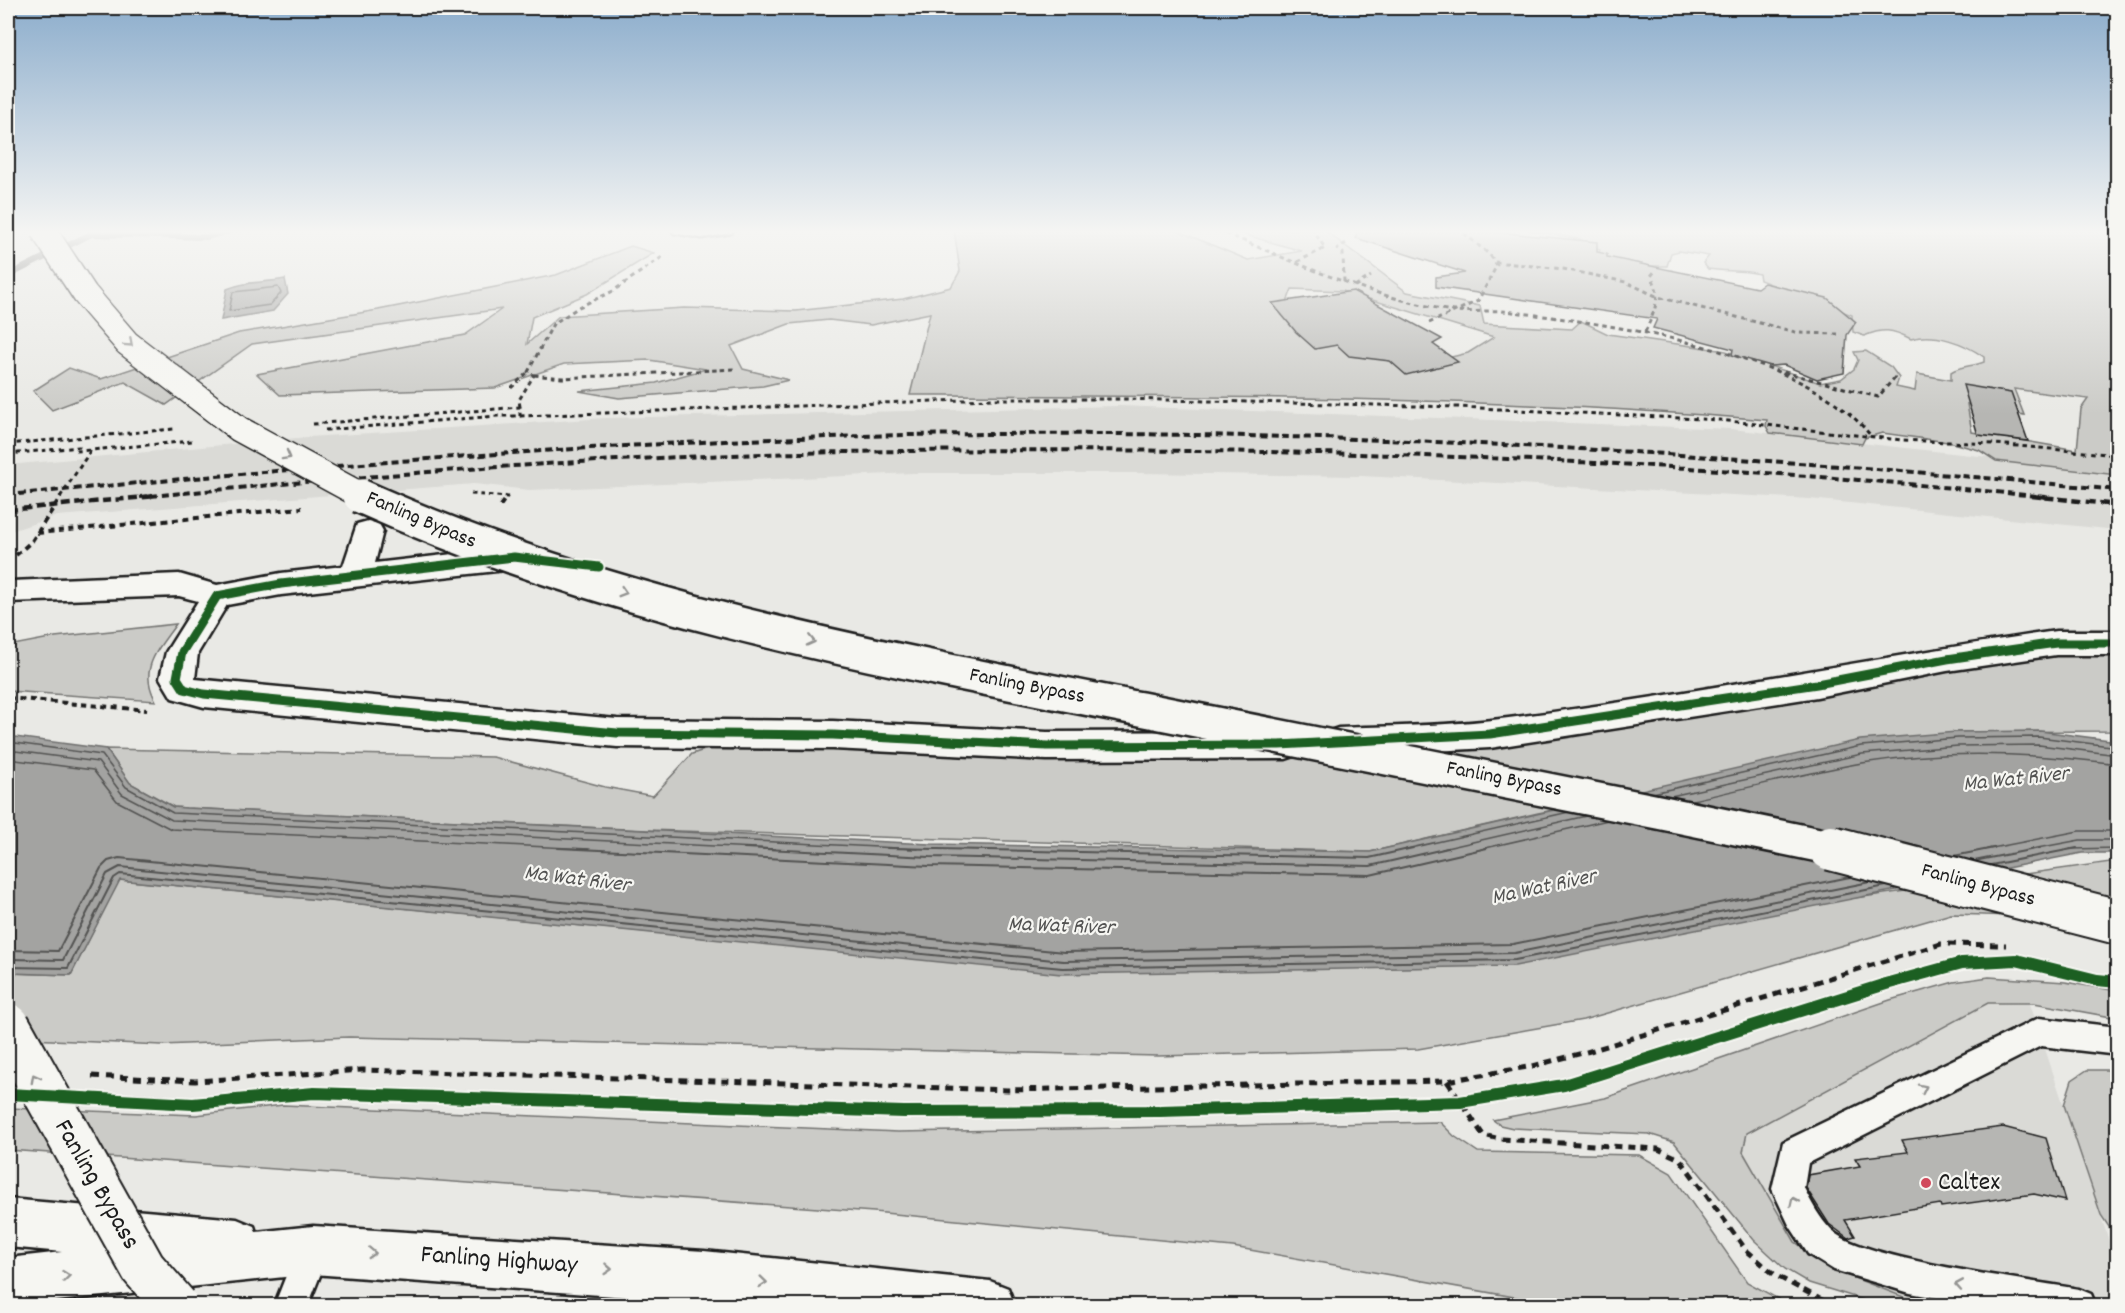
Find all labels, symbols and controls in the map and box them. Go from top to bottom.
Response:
one-way arrow [122,336,133,347]
one-way arrow [281,449,291,460]
street label: Fanling Bypass [361,484,481,558]
one-way arrow [617,585,627,597]
one-way arrow [806,633,816,646]
street label: Fanling Bypass [967,661,1087,713]
street label: Fanling Bypass [1444,754,1564,806]
water label: Ma Wat River [1962,759,2073,801]
street label: Fanling Bypass [1918,856,2038,916]
water label: Ma Wat River [522,858,634,902]
water label: Ma Wat River [1489,861,1602,914]
water label: Ma Wat River [1007,910,1117,944]
one-way arrow [31,1074,42,1084]
one-way arrow [1917,1083,1928,1095]
street label: Fanling Bypass [44,1113,148,1257]
place label: Caltex [1938,1165,2000,1202]
marker: Caltex [1919,1176,1933,1190]
one-way arrow [1789,1197,1801,1208]
street label: Fanling Highway [419,1237,579,1285]
one-way arrow [367,1246,376,1259]
one-way arrow [604,1262,613,1275]
one-way arrow [61,1270,70,1283]
one-way arrow [758,1275,767,1288]
one-way arrow [1954,1279,1964,1291]

